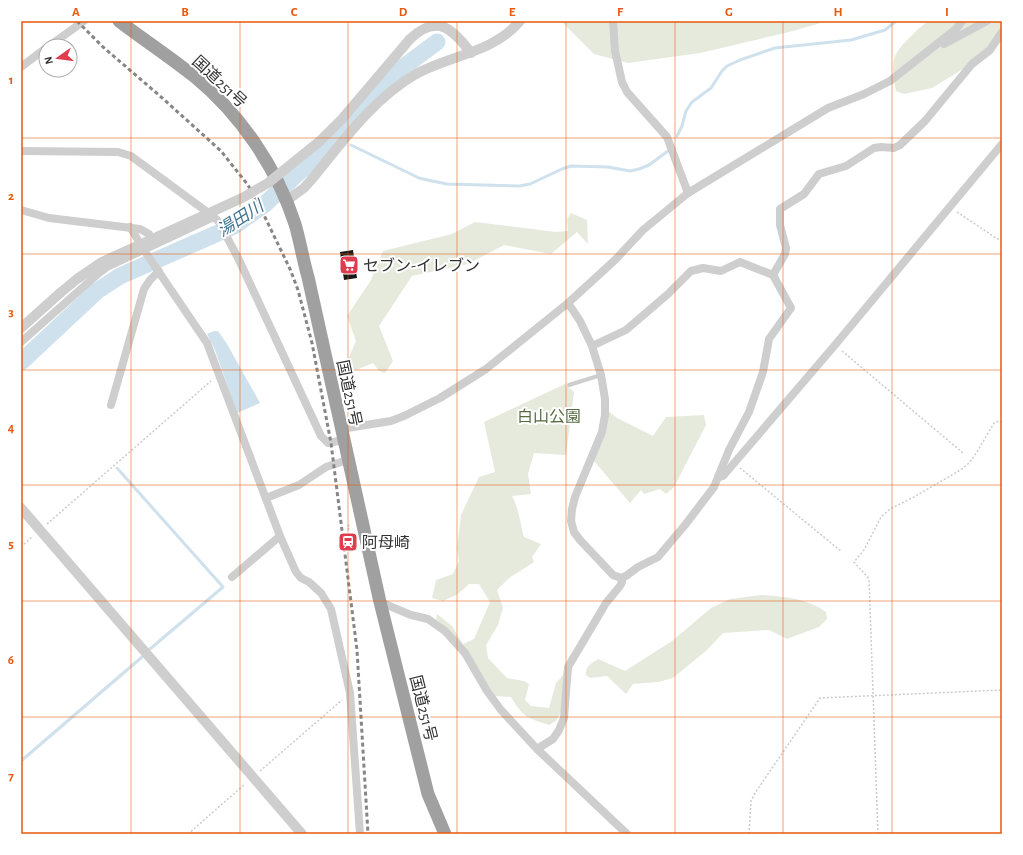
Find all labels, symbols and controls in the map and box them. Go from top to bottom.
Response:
text: A [72,6,80,19]
text: B [181,6,189,19]
text: C [291,6,298,19]
text: D [399,6,408,19]
text: E [509,6,516,19]
text: F [617,6,624,19]
text: G [725,6,733,19]
text: H [833,6,843,19]
text: I [945,6,949,19]
north arrow [38,38,78,78]
street label: 国道251号 [189,52,250,111]
text: N [43,55,55,65]
text: 1 [9,74,13,87]
text: 2 [8,190,14,203]
water label: 湯田川 [214,195,268,239]
supermarket icon: セブン-イレブン [338,254,360,276]
place label: セブン-イレブン [363,257,480,274]
text: 3 [8,306,14,319]
street label: 国道251号 [334,358,365,428]
park label: 白山公園 [517,408,581,425]
text: 4 [8,422,15,435]
station icon: 阿母崎 [337,531,359,553]
place label: 阿母崎 [362,534,410,551]
text: 5 [8,538,14,551]
text: 6 [8,654,14,667]
street label: 国道251号 [407,673,440,743]
text: 7 [8,770,14,783]

